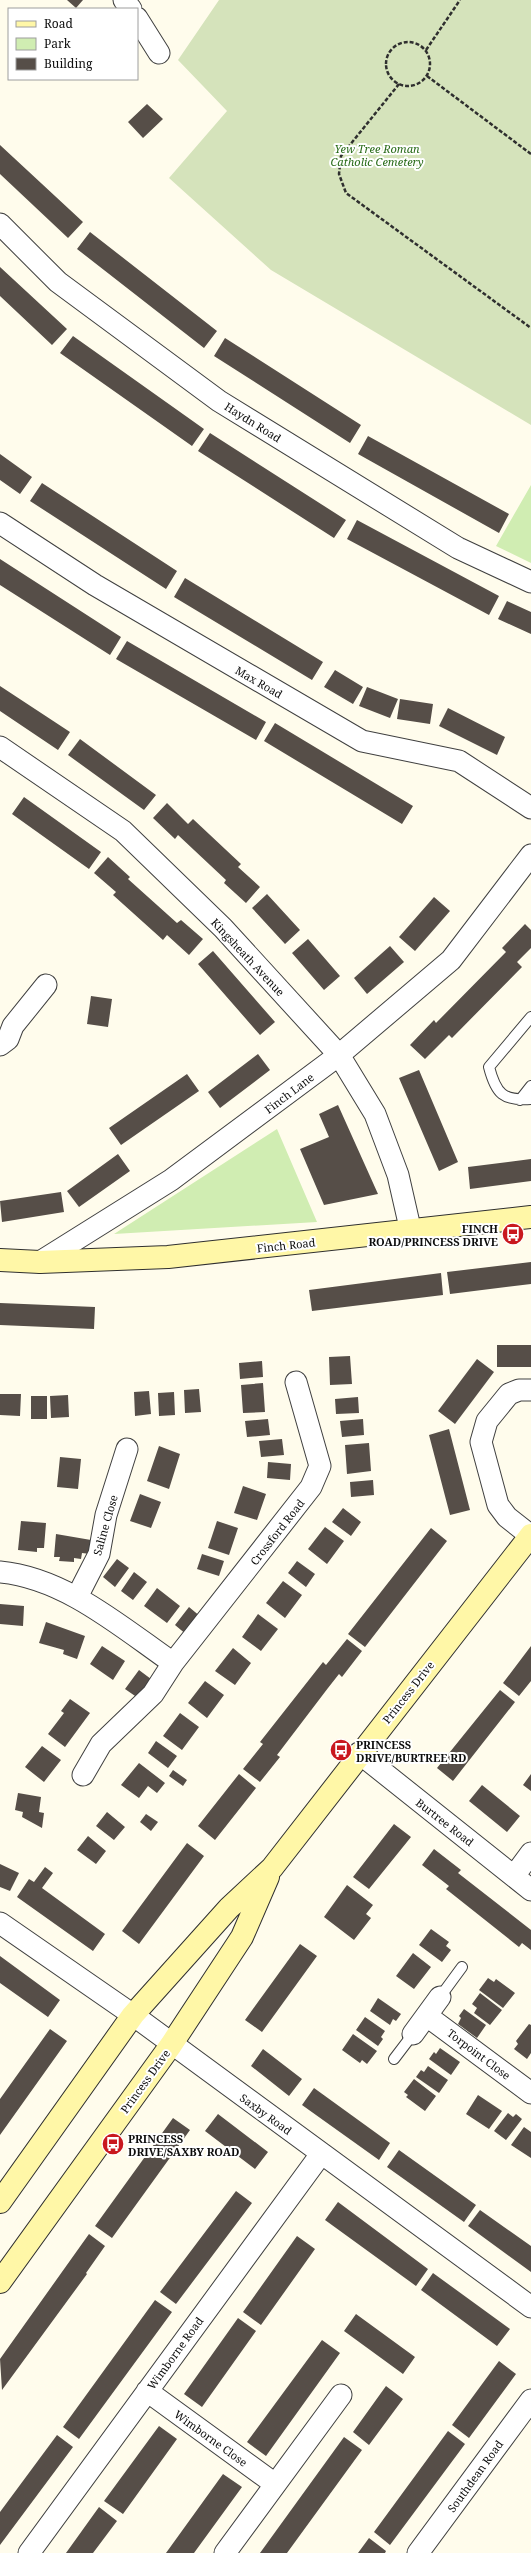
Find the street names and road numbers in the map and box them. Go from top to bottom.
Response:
street label: Haydn Road [222,399,284,445]
street label: Max Road [233,662,286,702]
street label: Kingsheath Avenue [208,915,288,999]
street label: Finch Lane [261,1069,317,1117]
street label: Finch Road [256,1234,316,1256]
street label: Saline Close [89,1493,121,1557]
street label: Crossford Road [246,1496,308,1568]
street label: Princess Drive [379,1658,437,1726]
street label: Burtree Road [413,1795,477,1849]
street label: Torpoint Close [444,2025,514,2083]
street label: Princess Drive [117,2046,173,2116]
street label: Saxby Road [237,2090,295,2138]
street label: Wimborne Road [144,2314,207,2392]
street label: Wimborne Close [171,2406,251,2470]
street label: Southdean Road [444,2437,506,2515]

